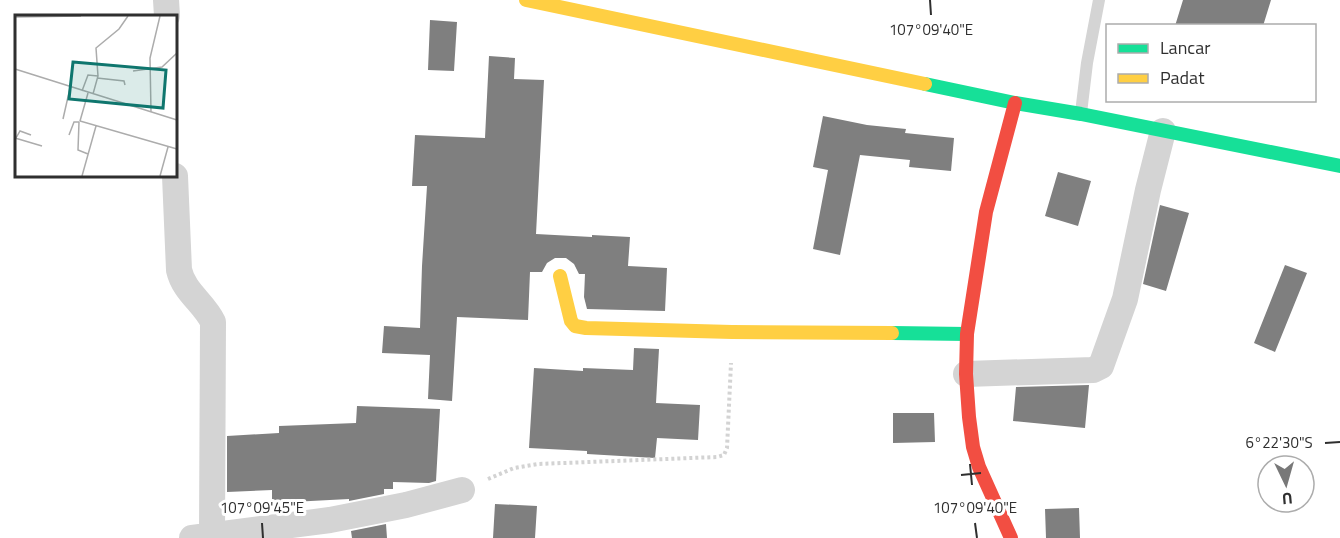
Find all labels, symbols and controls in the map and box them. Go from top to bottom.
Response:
inset map [15,15,177,177]
text: 107°09'40"E [889,18,973,41]
legend [1106,24,1316,102]
text: Lancar [1160,34,1210,61]
text: Padat [1160,64,1205,91]
text: 6°22'30"S [1245,431,1313,454]
north arrow [1256,454,1316,514]
text: U [1281,487,1294,511]
text: 107°09'45"E [220,496,304,519]
text: 107°09'40"E [933,496,1017,519]

